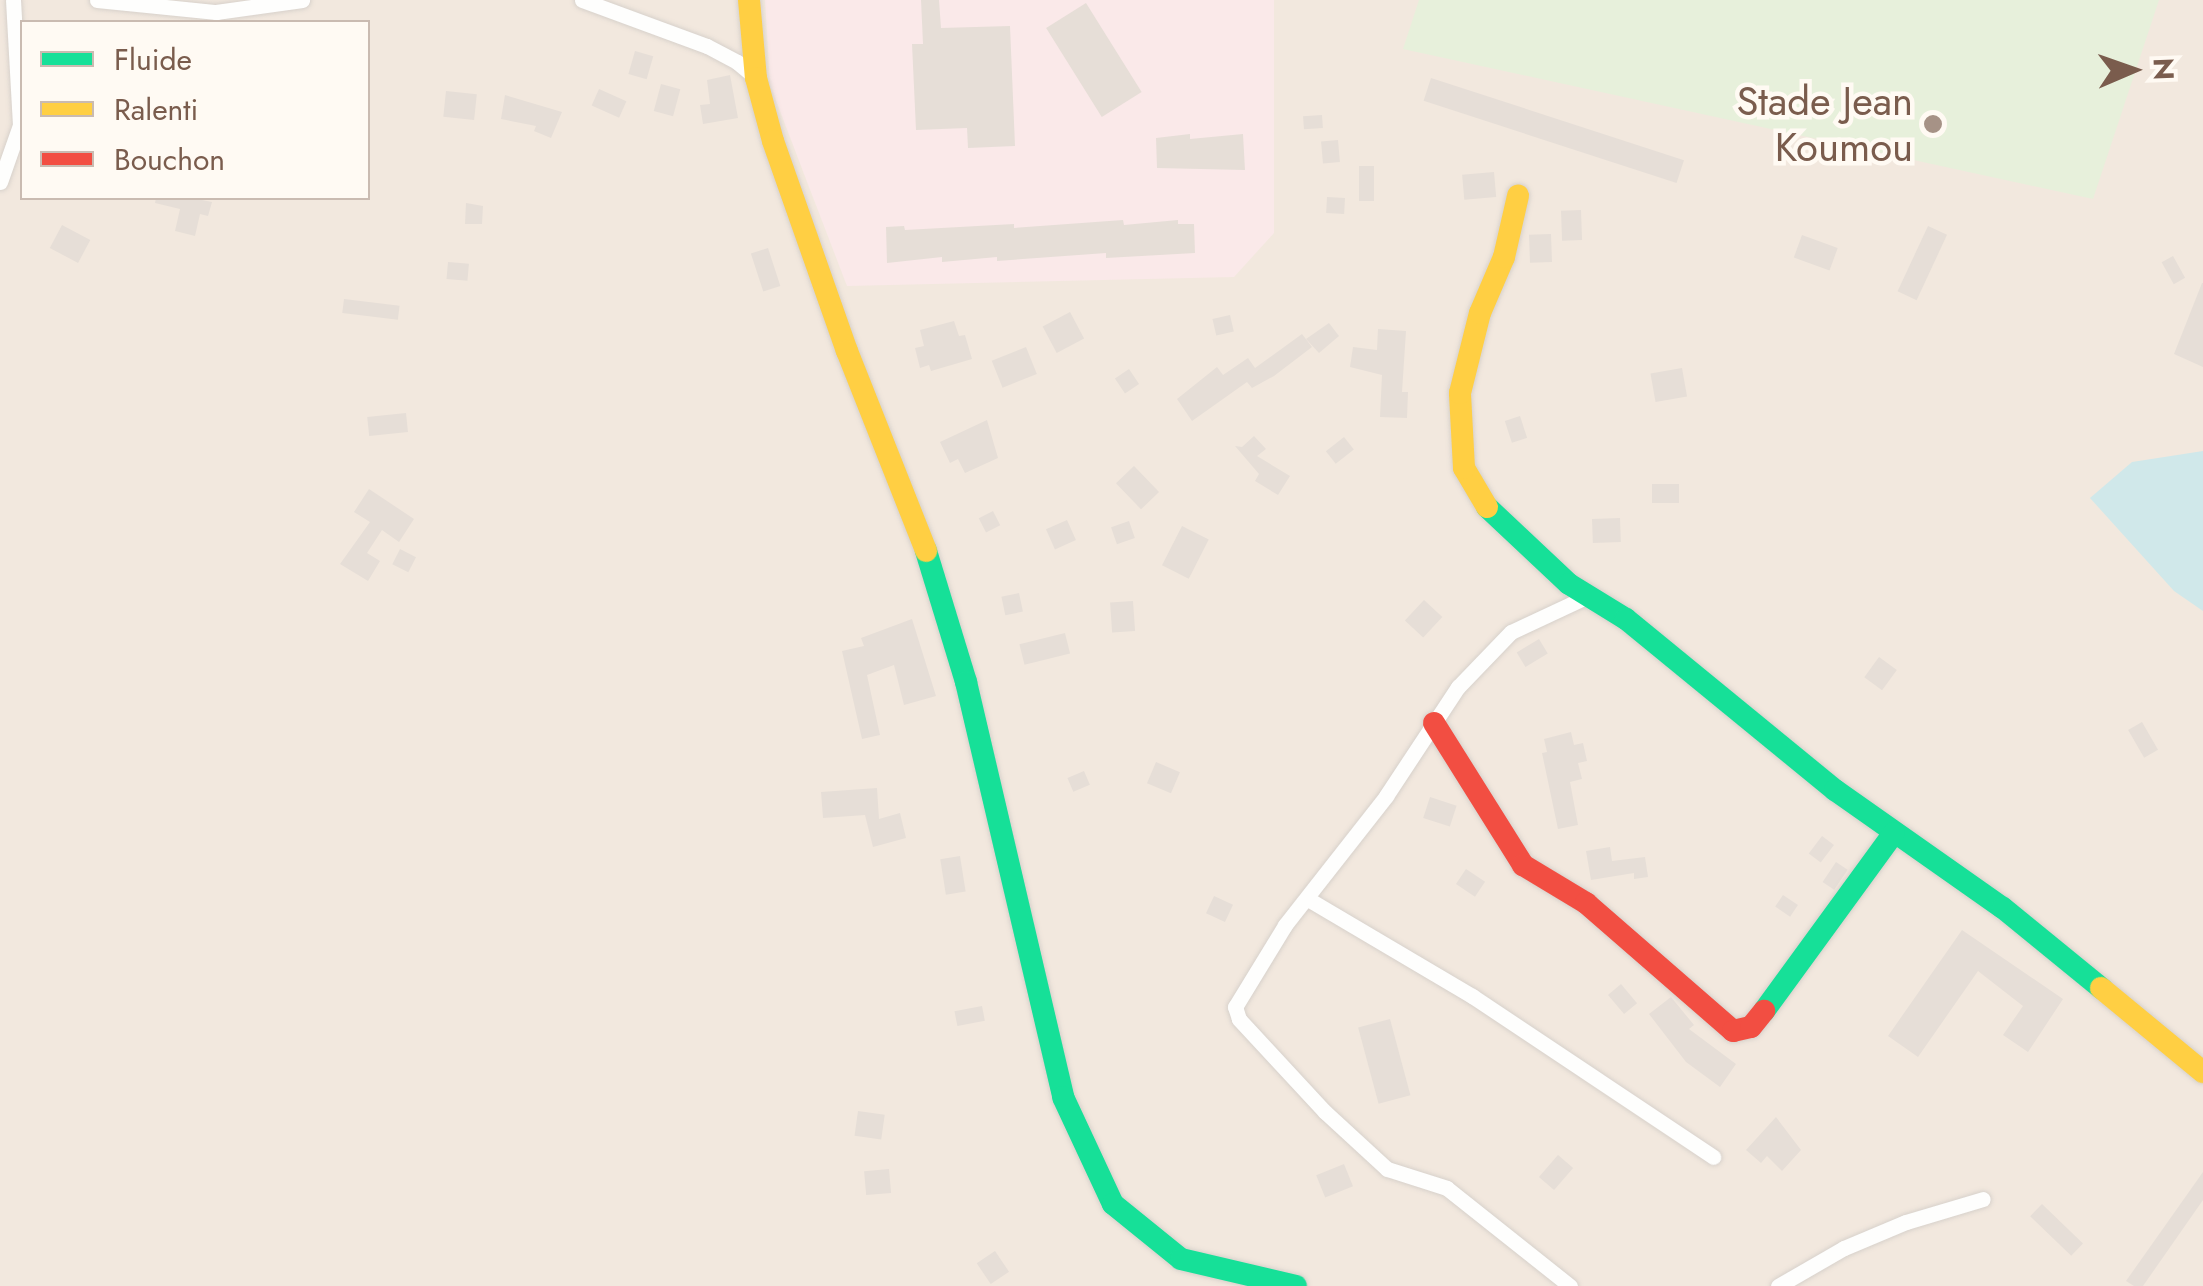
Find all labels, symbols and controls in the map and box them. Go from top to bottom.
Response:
legend [20,20,370,200]
north arrow [2083,20,2183,120]
text: Fluide [114,38,192,81]
text: N [2143,57,2184,81]
place label: Stade Jean Koumou [1736,77,1913,171]
text: Ralenti [114,88,198,131]
marker: Stade Jean Koumou [1922,113,1944,135]
text: Bouchon [114,138,225,181]

